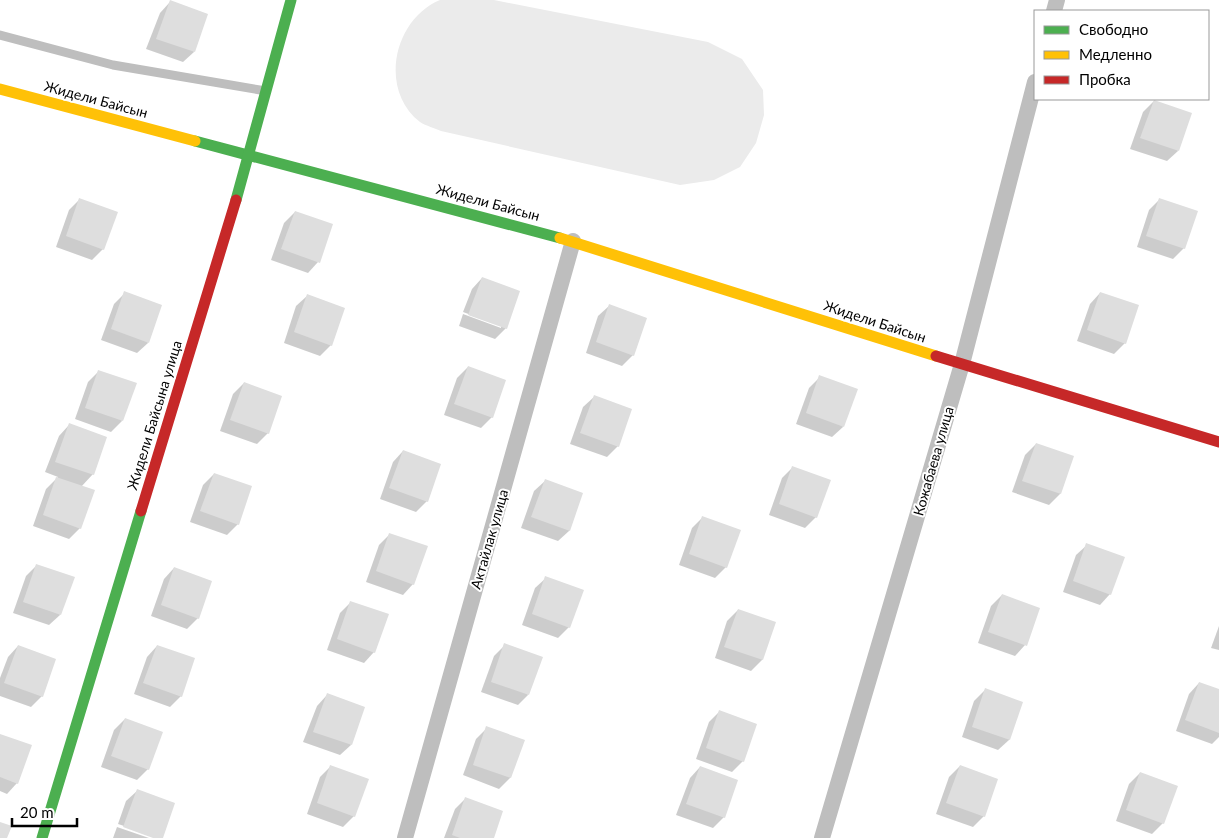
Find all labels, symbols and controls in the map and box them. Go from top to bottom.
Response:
legend [1034,10,1209,100]
text: Свободно [1079,20,1148,38]
text: Медленно [1079,45,1152,63]
text: Пробка [1079,70,1131,88]
street label: Жидели Байсын [42,77,150,121]
street label: Жидели Байсын [434,180,542,224]
street label: Жидели Байсын [822,296,928,346]
street label: Жидели Байсына улица [123,338,185,492]
street label: Кожабаева улица [909,404,957,518]
street label: Актайлак улица [467,487,511,591]
scale bar [12,796,78,828]
text: 20 m [20,803,54,821]

